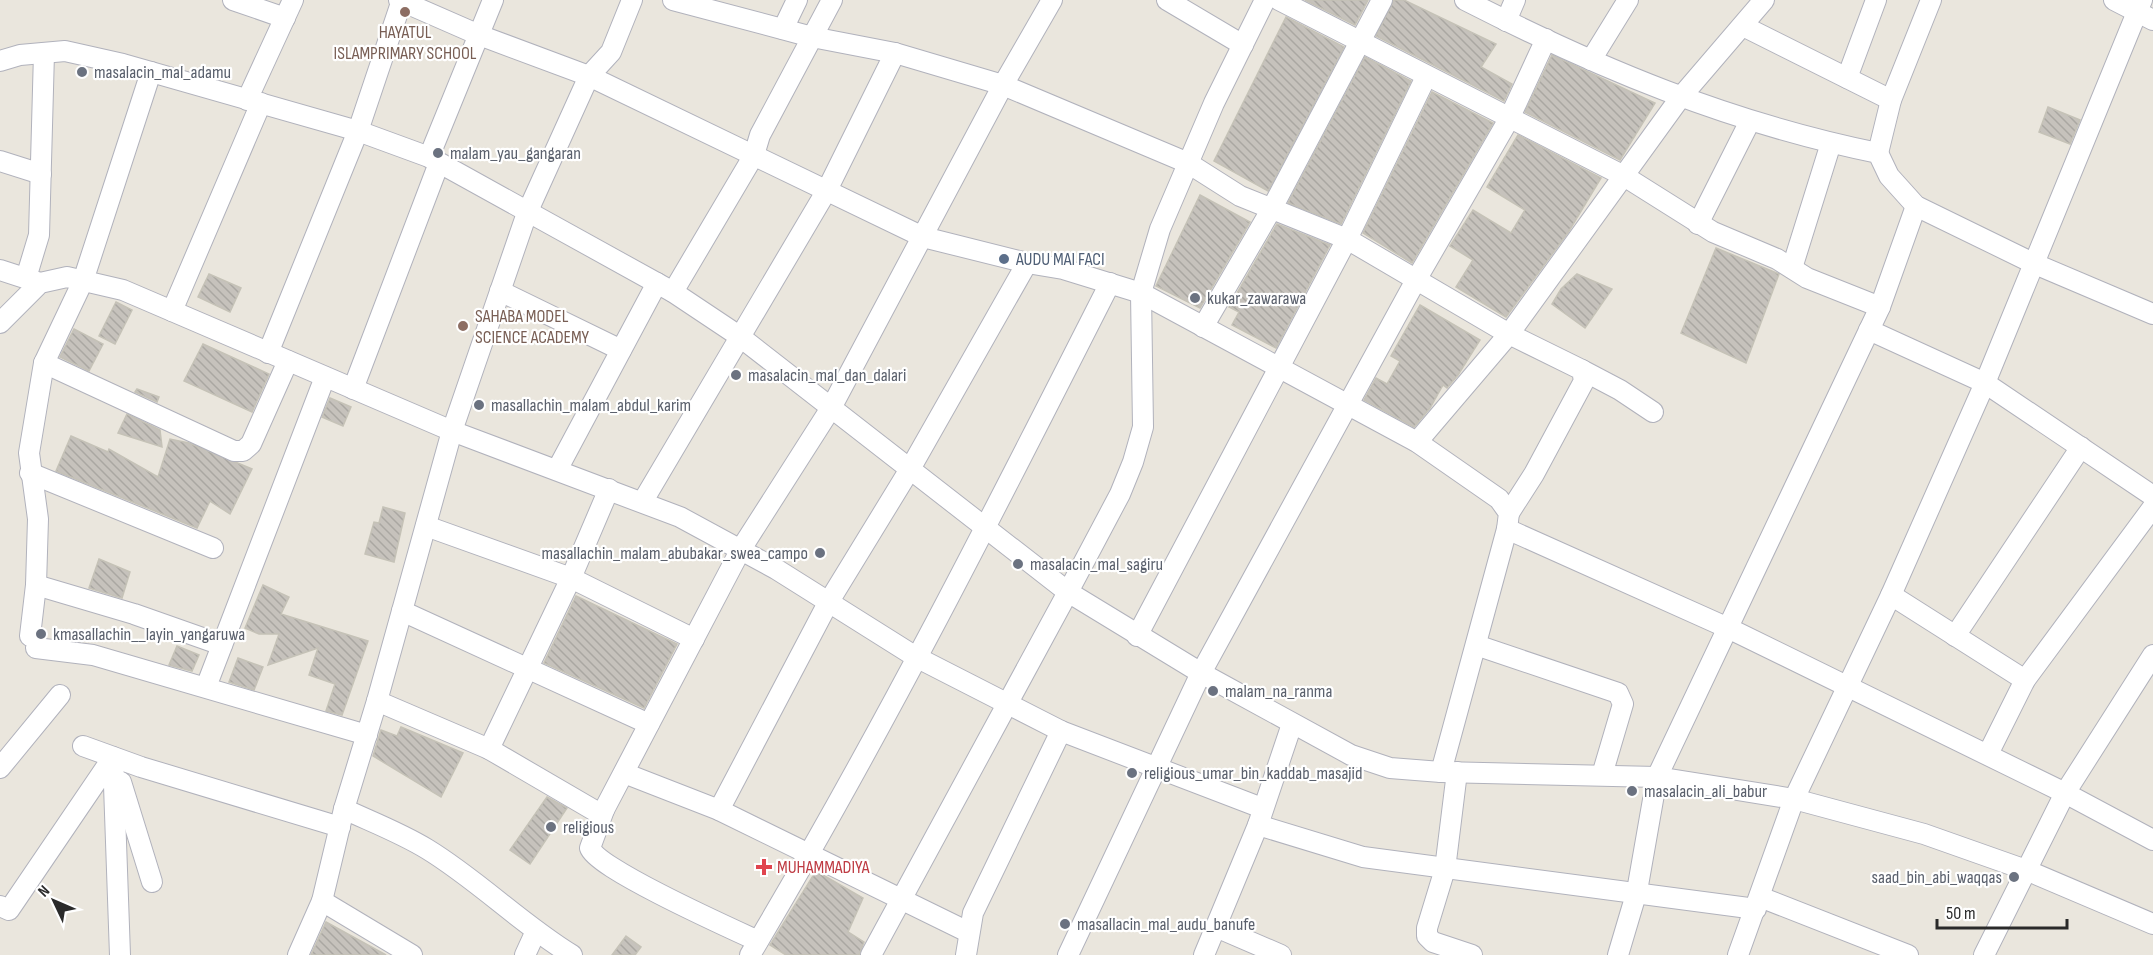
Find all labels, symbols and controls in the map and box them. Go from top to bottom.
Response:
marker: HAYATUL ISLAMPRIMARY SCHOOL [398,5,412,19]
place label: HAYATUL ISLAMPRIMARY SCHOOL [334,22,477,64]
place label: masalacin_mal_adamu [94,62,231,83]
marker: masalacin_mal_adamu [75,65,89,79]
place label: malam_yau_gangaran [450,143,581,164]
marker: malam_yau_gangaran [431,146,445,160]
place label: AUDU MAI FACI [1015,249,1105,270]
marker: AUDU MAI FACI [997,252,1011,266]
place label: kukar_zawarawa [1207,288,1306,309]
marker: kukar_zawarawa [1188,291,1202,305]
place label: SAHABA MODEL SCIENCE ACADEMY [475,306,590,348]
marker: SAHABA MODEL SCIENCE ACADEMY [456,319,470,333]
place label: masalacin_mal_dan_dalari [748,365,906,386]
marker: masalacin_mal_dan_dalari [729,368,743,382]
place label: masallachin_malam_abdul_karim [491,395,691,416]
marker: masallachin_malam_abdul_karim [472,398,486,412]
place label: masallachin_malam_abubakar_swea_campo [542,543,808,564]
marker: masallachin_malam_abubakar_swea_campo [813,546,827,560]
place label: masalacin_mal_sagiru [1030,554,1163,575]
marker: masalacin_mal_sagiru [1011,557,1025,571]
place label: kmasallachin__layin_yangaruwa [53,624,245,645]
marker: kmasallachin__layin_yangaruwa [34,627,48,641]
place label: malam_na_ranma [1225,681,1332,702]
marker: malam_na_ranma [1206,684,1220,698]
place label: religious_umar_bin_kaddab_masajid [1144,763,1362,784]
marker: religious_umar_bin_kaddab_masajid [1125,766,1139,780]
place label: masalacin_ali_babur [1644,781,1767,802]
marker: masalacin_ali_babur [1625,784,1639,798]
place label: religious [563,817,614,838]
marker: religious [544,820,558,834]
place label: MUHAMMADIYA [777,857,870,878]
marker: MUHAMMADIYA [755,858,773,876]
place label: saad_bin_abi_waqqas [1872,867,2002,888]
marker: saad_bin_abi_waqqas [2007,870,2021,884]
north arrow [24,871,84,931]
text: N [34,882,54,901]
scale bar [1937,892,2068,930]
text: 50 m [1946,903,1976,924]
place label: masallacin_mal_audu_banufe [1077,914,1255,935]
marker: masallacin_mal_audu_banufe [1058,917,1072,931]

